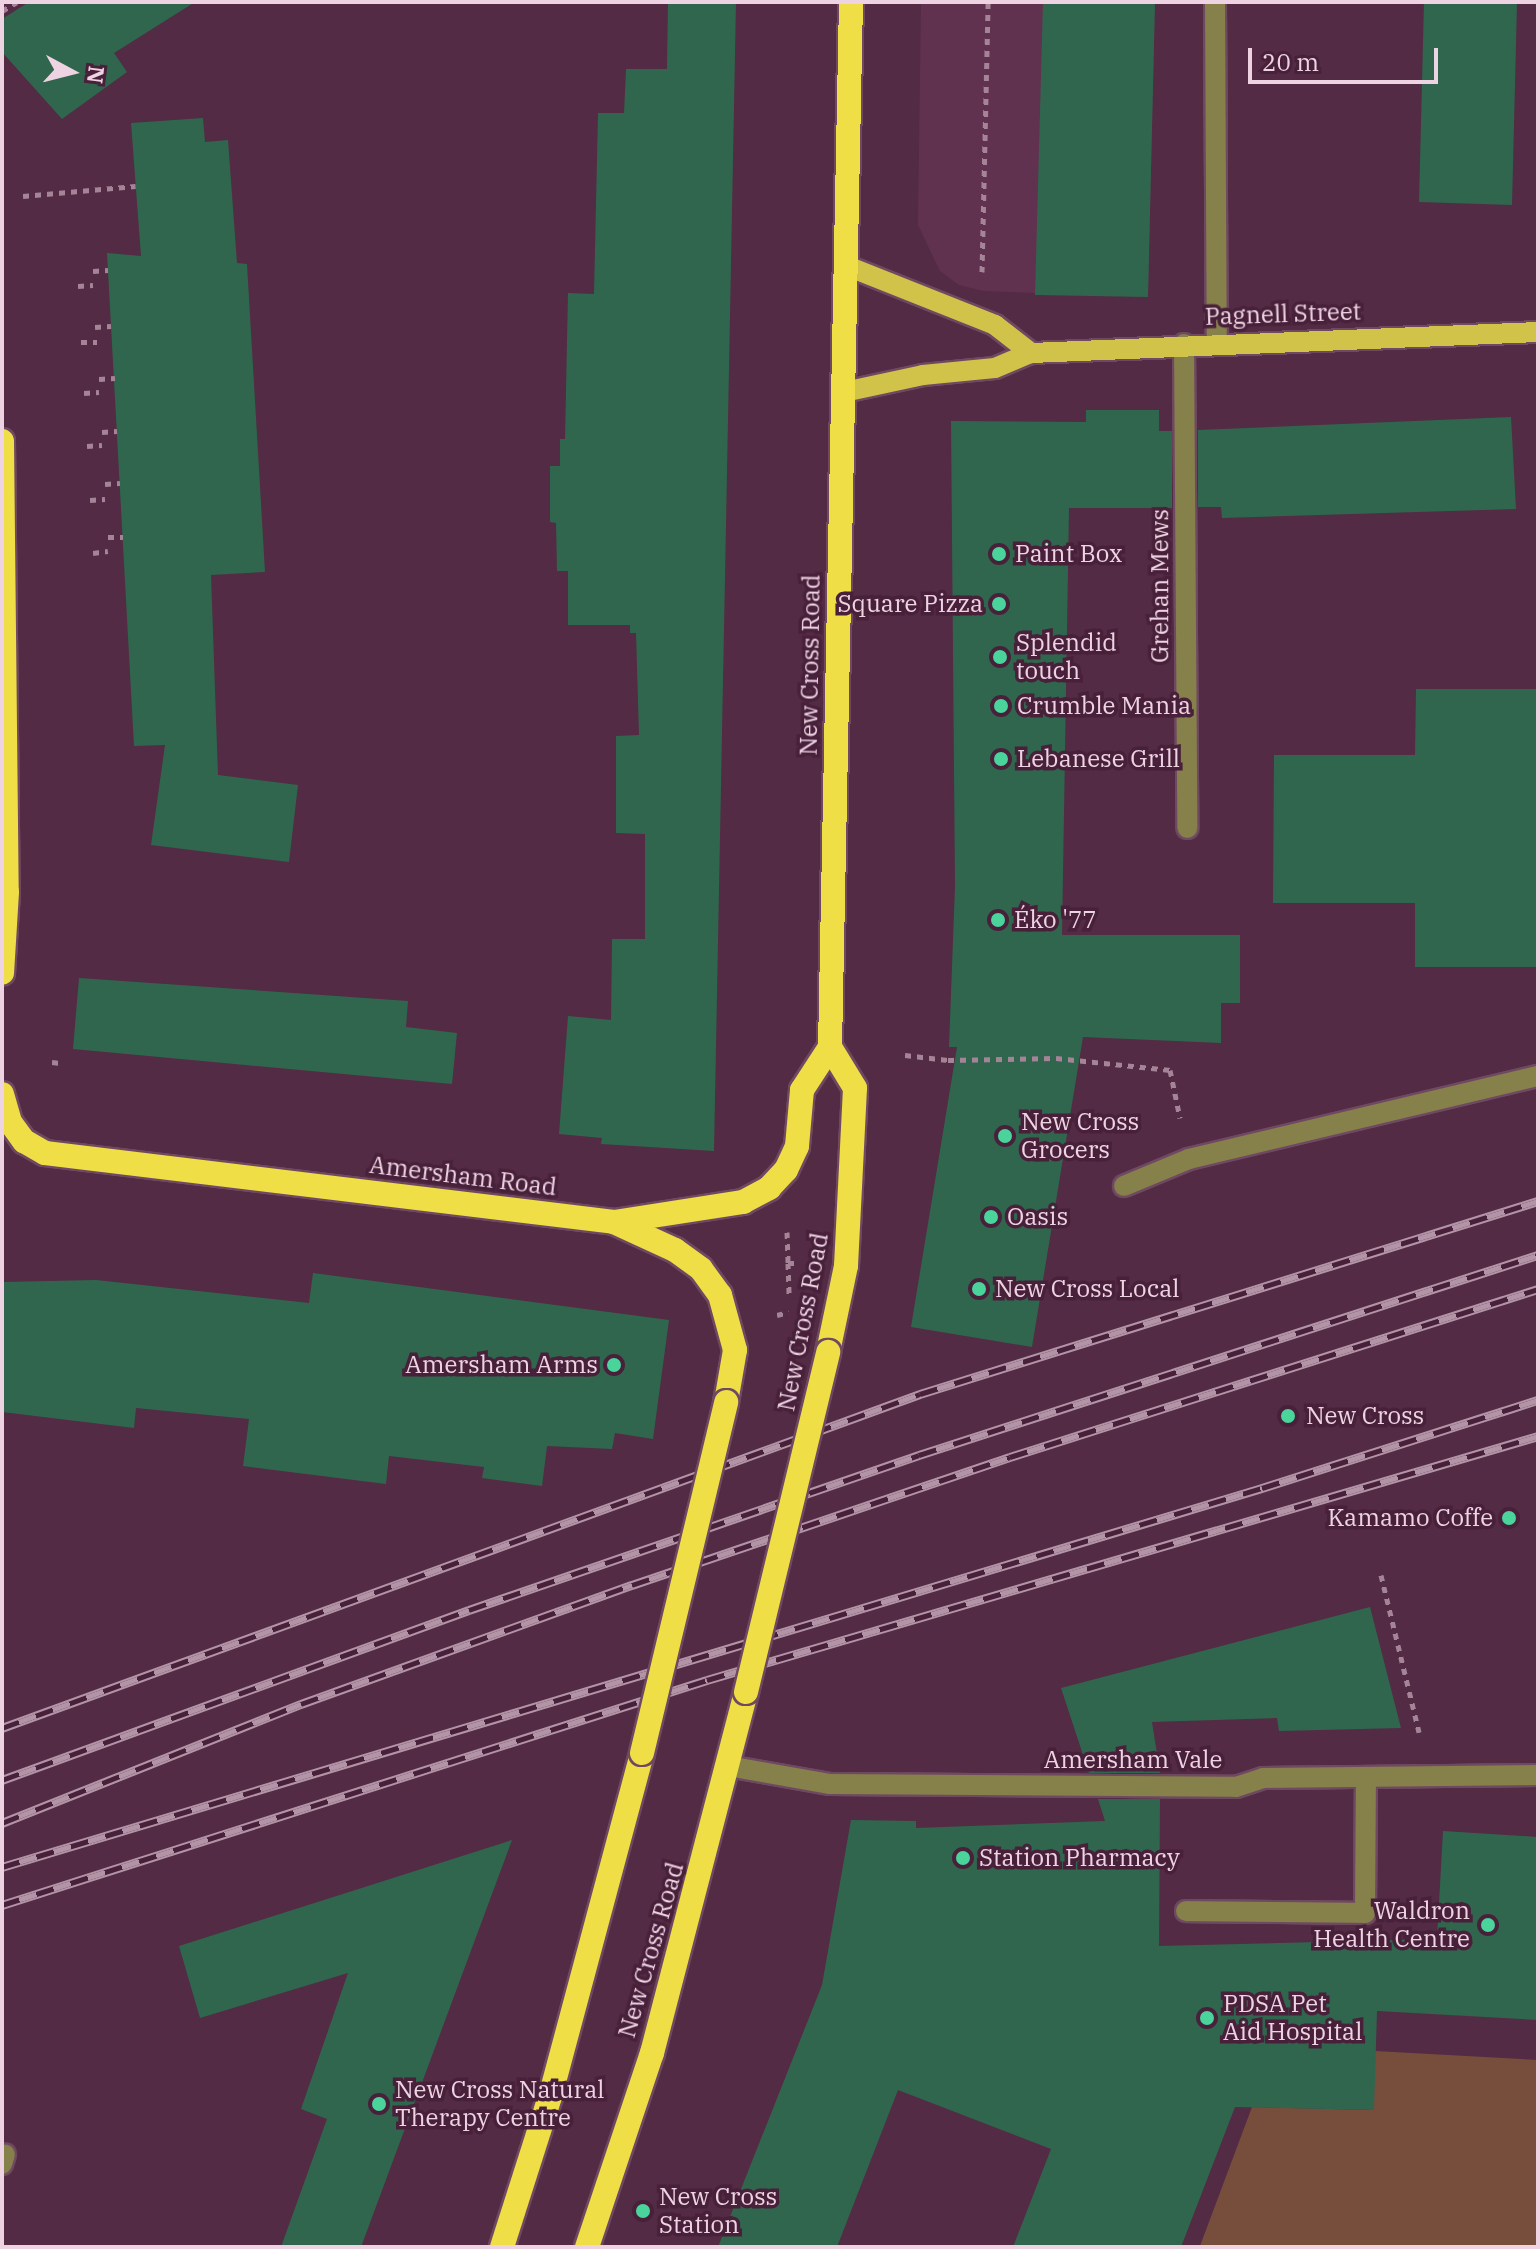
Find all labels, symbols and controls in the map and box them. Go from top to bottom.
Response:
north arrow [32,32,112,112]
scale bar [1252,32,1442,82]
text: 20 m [1262,46,1319,78]
text: N [81,65,112,85]
street label: Pagnell Street [1204,297,1362,331]
street label: Grehan Mews [1146,509,1174,663]
place label: Paint Box [1015,540,1122,568]
marker: Paint Box [990,545,1008,563]
street label: New Cross Road [794,574,826,756]
place label: Square Pizza [837,590,983,618]
marker: Square Pizza [990,595,1008,613]
place label: Splendid touch [1016,629,1117,685]
marker: Splendid touch [991,648,1009,666]
place label: Crumble Mania [1017,692,1191,720]
marker: Crumble Mania [992,697,1010,715]
place label: Lebanese Grill [1017,745,1180,773]
marker: Lebanese Grill [992,750,1010,768]
place label: Éko '77 [1014,906,1097,934]
marker: Éko '77 [989,911,1007,929]
place label: New Cross Grocers [1021,1108,1139,1164]
marker: New Cross Grocers [996,1127,1014,1145]
street label: Amersham Road [368,1150,558,1202]
place label: Oasis [1007,1203,1068,1231]
marker: Oasis [982,1208,1000,1226]
street label: New Cross Road [772,1230,834,1414]
place label: New Cross Local [995,1275,1180,1303]
marker: New Cross Local [970,1280,988,1298]
place label: Amersham Arms [405,1351,598,1379]
marker: Amersham Arms [605,1356,623,1374]
place label: New Cross [1306,1402,1424,1430]
marker: New Cross [1277,1405,1299,1427]
place label: Kamamo Coffe [1327,1504,1493,1532]
marker: Kamamo Coffe [1500,1509,1518,1527]
street label: Amersham Vale [1044,1746,1222,1774]
place label: Station Pharmacy [979,1844,1180,1872]
marker: Station Pharmacy [954,1849,972,1867]
street label: New Cross Road [612,1859,690,2041]
place label: Waldron Health Centre [1313,1897,1470,1953]
marker: Waldron Health Centre [1477,1914,1499,1936]
place label: PDSA Pet Aid Hospital [1223,1990,1362,2046]
marker: PDSA Pet Aid Hospital [1198,2009,1216,2027]
place label: New Cross Natural Therapy Centre [395,2076,605,2132]
marker: New Cross Natural Therapy Centre [370,2095,388,2113]
place label: New Cross Station [659,2183,777,2239]
marker: New Cross Station [634,2202,652,2220]

